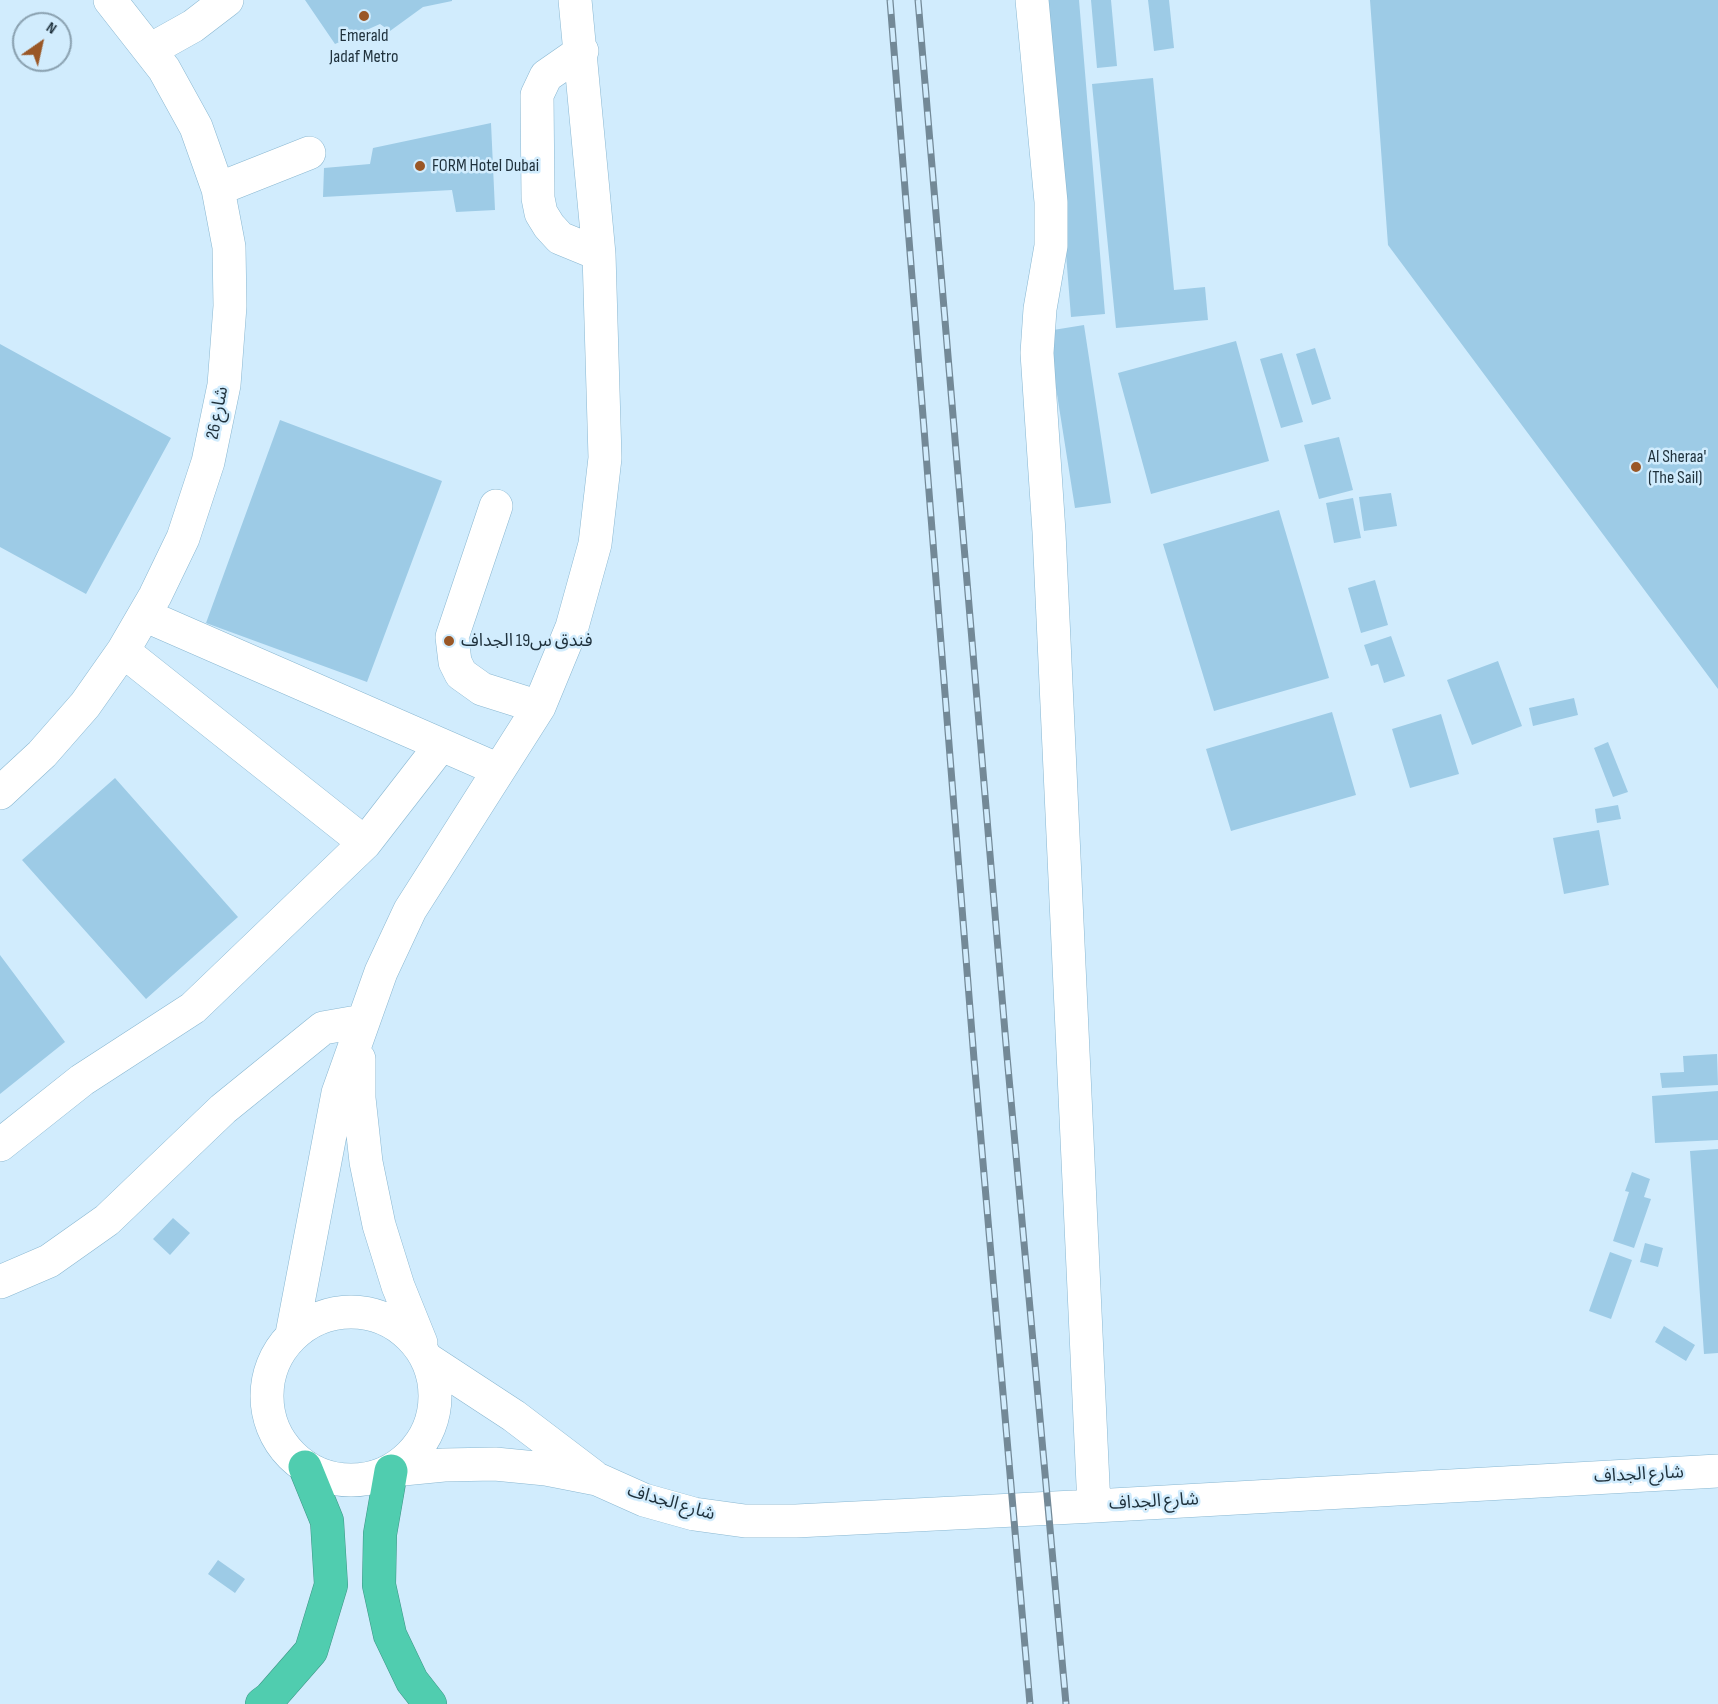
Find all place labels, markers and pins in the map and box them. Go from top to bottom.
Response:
marker: Emerald Jadaf Metro [357,9,371,23]
place label: Emerald Jadaf Metro [330,25,398,68]
place label: FORM Hotel Dubai [432,155,539,177]
marker: FORM Hotel Dubai [413,159,427,173]
place label: Al Sheraa' (The Sail) [1648,446,1706,488]
marker: Al Sheraa' (The Sail) [1629,460,1643,474]
place label: فندق س19 الجداف [461,630,592,652]
marker: فندق س19 الجداف [442,634,456,648]

